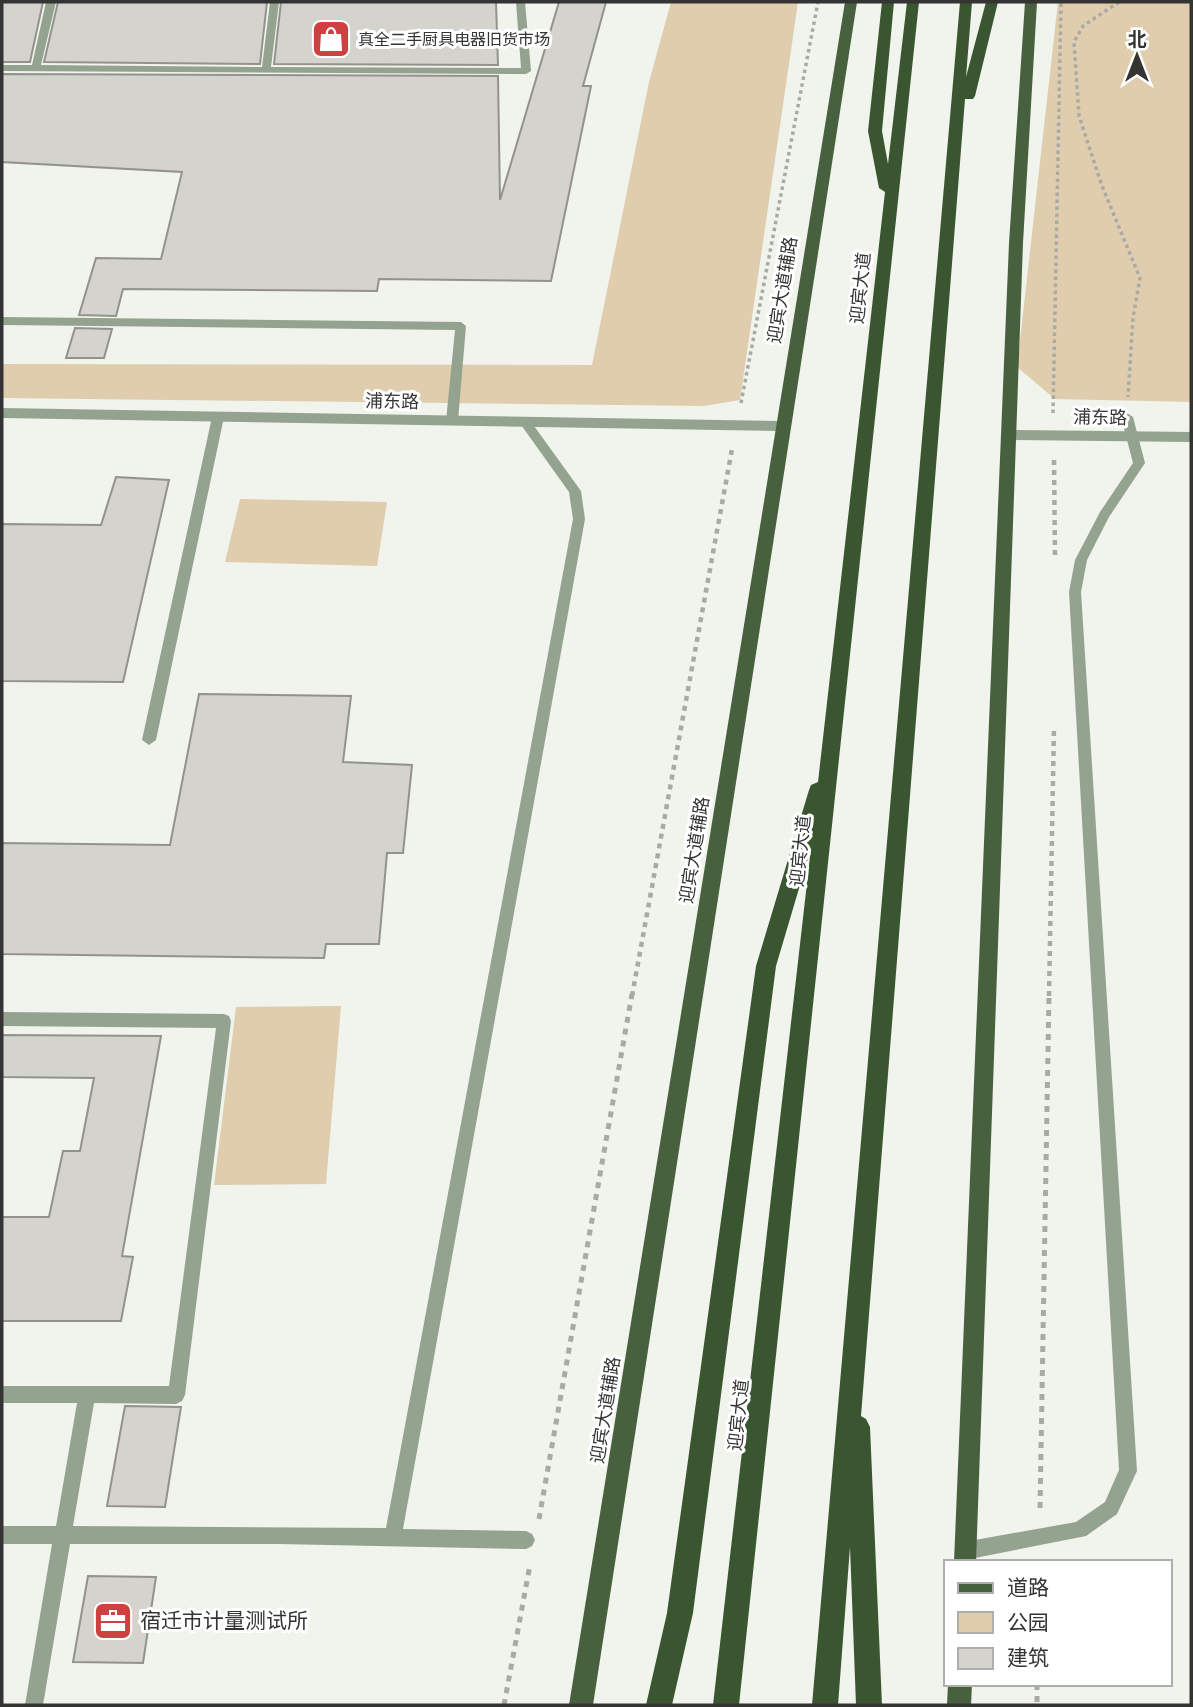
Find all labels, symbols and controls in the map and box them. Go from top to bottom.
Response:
shop icon: 真全二手厨具电器旧货市场 [310,18,352,60]
north arrow [1102,21,1172,91]
text: 北 [1127,28,1147,50]
place label: 真全二手厨具电器旧货市场 [358,30,550,49]
street label: 迎宾大道辅路 [763,235,801,345]
street label: 迎宾大道 [846,251,874,325]
street label: 浦东路 [365,390,419,412]
street label: 浦东路 [1073,406,1127,428]
street label: 迎宾大道辅路 [675,795,713,905]
street label: 迎宾大道 [786,814,814,888]
street label: 迎宾大道辅路 [586,1355,624,1465]
street label: 迎宾大道 [724,1378,752,1452]
legend [944,1560,1172,1686]
text: 道路 [1007,1576,1049,1600]
office icon: 宿迁市计量测试所 [92,1600,134,1642]
place label: 宿迁市计量测试所 [140,1609,308,1633]
text: 公园 [1007,1611,1049,1635]
text: 建筑 [1007,1646,1049,1670]

